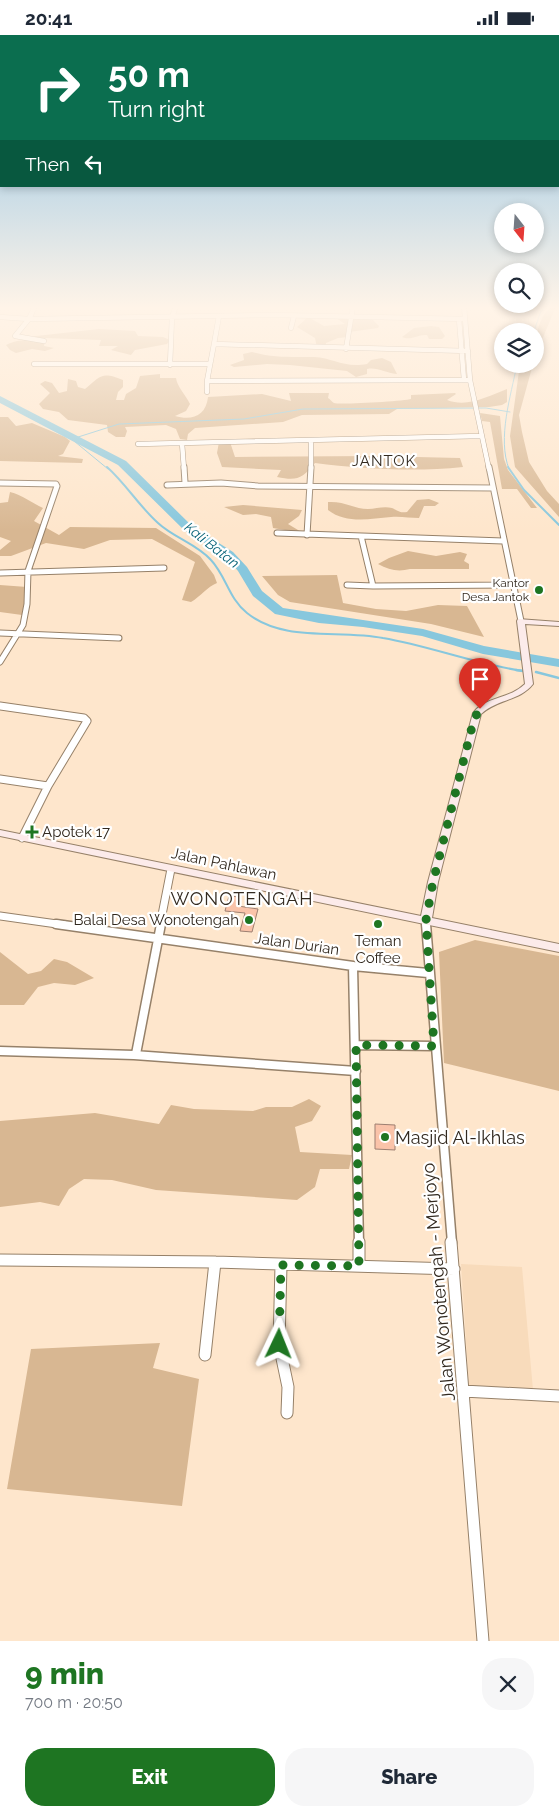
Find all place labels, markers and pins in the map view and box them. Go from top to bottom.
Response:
place label: Kantor Desa Jantok [462,576,530,604]
marker: Kantor Desa Jantok [533,584,545,596]
pin [459,658,501,709]
place label: Apotek 17 [42,823,110,841]
marker: Apotek 17 [26,826,38,838]
place label: Balai Desa Wonotengah [73,911,239,929]
marker: Balai Desa Wonotengah [243,914,255,926]
marker: Teman Coffee [372,918,384,930]
place label: Teman Coffee [355,932,401,967]
place label: Masjid Al-Ikhlas [395,1127,525,1148]
marker: Masjid Al-Ikhlas [379,1131,391,1143]

